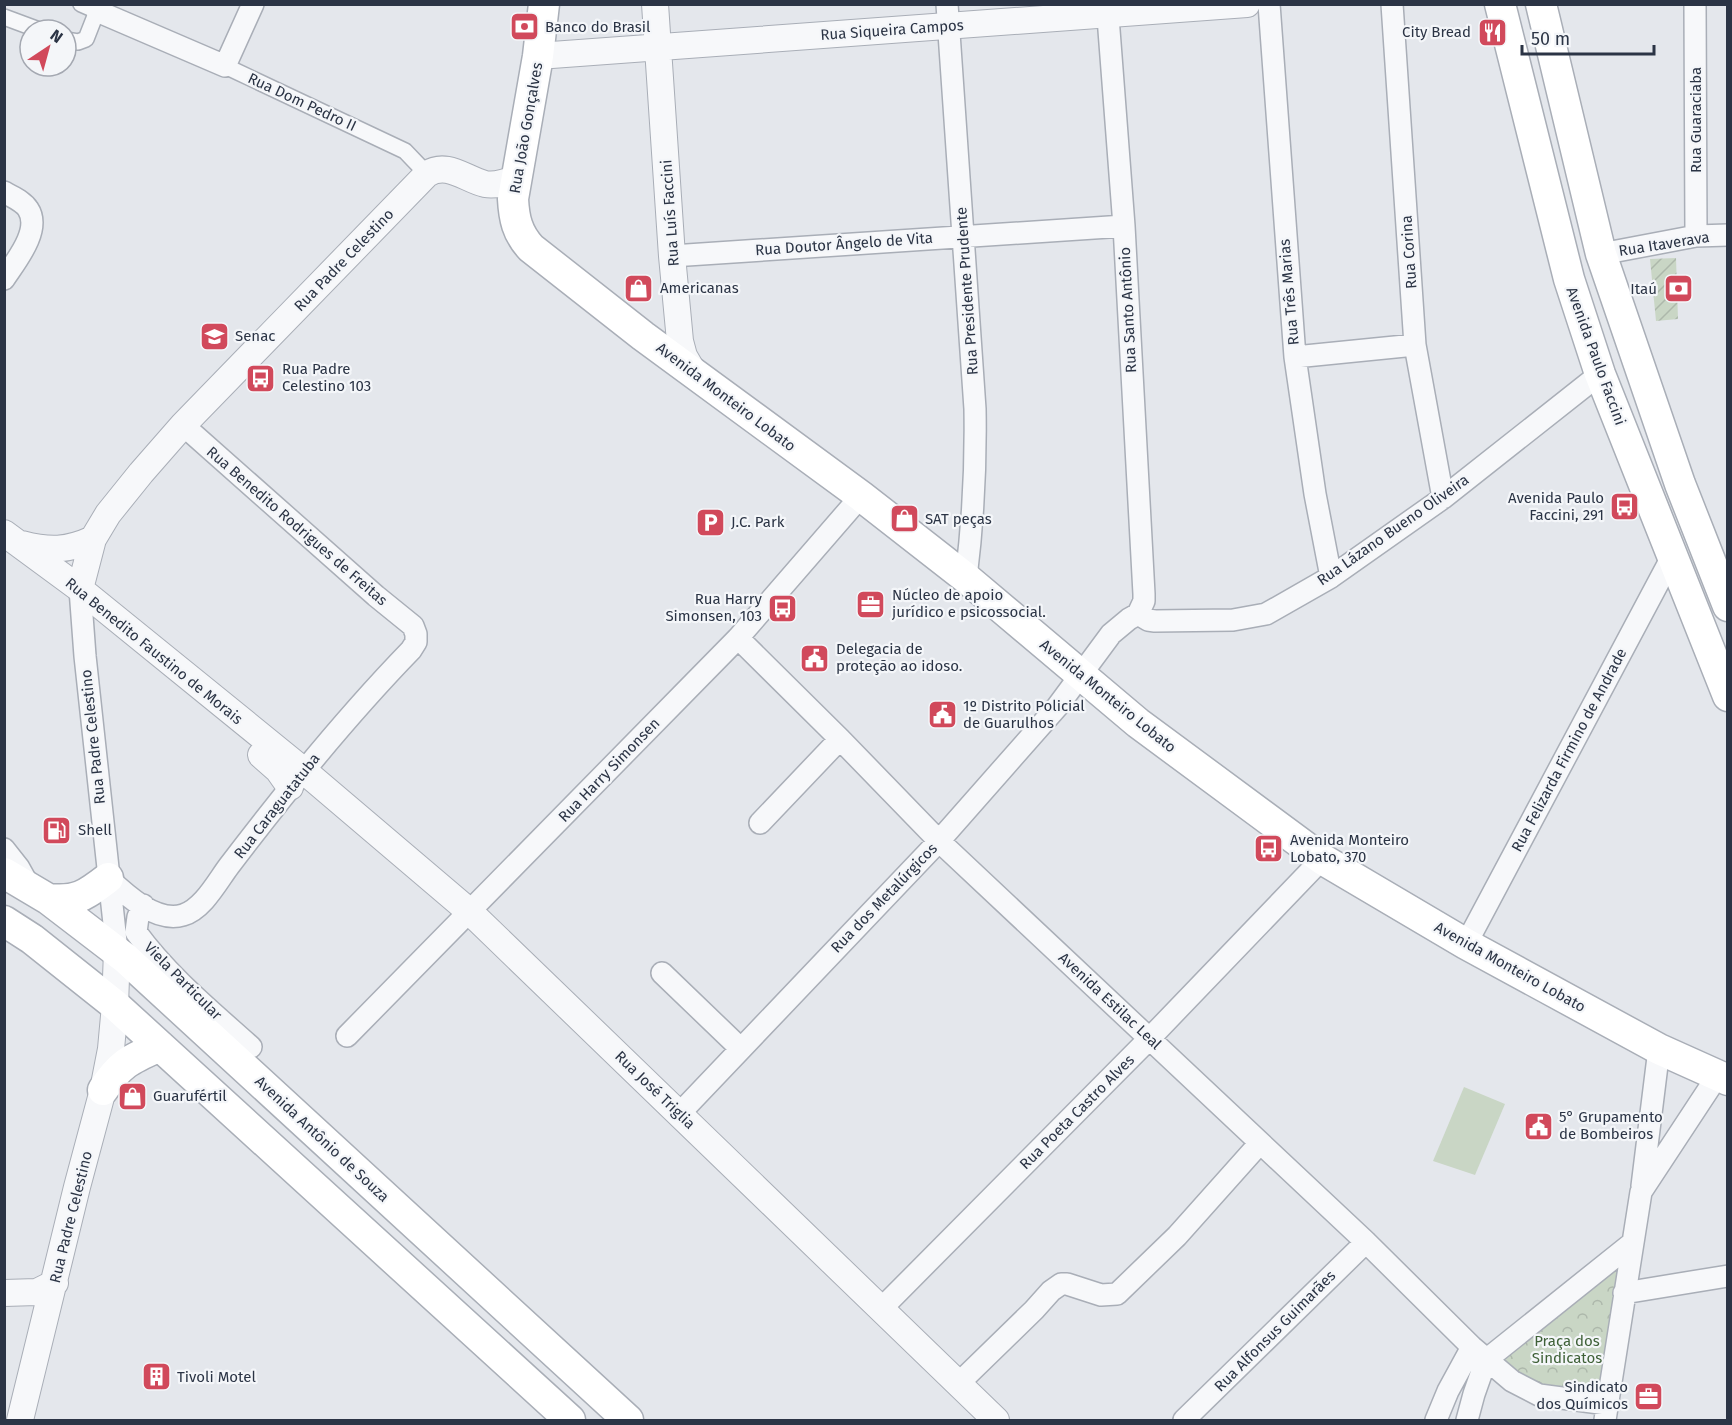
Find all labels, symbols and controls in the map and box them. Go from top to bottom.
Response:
bank icon: Banco do Brasil [508,11,540,43]
street label: Rua Siqueira Campos [820,16,964,44]
restaurant icon: City Bread [1476,16,1508,48]
north arrow [18,18,78,78]
place label: Banco do Brasil [545,18,651,36]
scale bar [1522,18,1654,56]
place label: City Bread [1402,23,1471,41]
text: N [47,25,66,47]
text: 50 m [1531,28,1570,50]
street label: Rua João Gonçalves [506,61,546,195]
street label: Rua Guaraciaba [1687,67,1705,173]
street label: Rua Dom Pedro II [245,69,359,135]
street label: Rua Luís Faccini [657,159,683,267]
street label: Rua Padre Celestino [290,205,398,315]
street label: Rua Presidente Prudente [952,206,982,376]
street label: Rua Corina [1397,215,1421,289]
street label: Rua Itaverava [1617,228,1711,260]
street label: Rua Doutor Ângelo de Vita [755,229,933,259]
street label: Rua Três Marias [1275,238,1303,346]
street label: Rua Santo Antônio [1116,247,1140,373]
shop icon: Americanas [623,272,655,304]
bank icon: Itaú [1662,273,1694,305]
place label: Americanas [660,279,739,297]
place label: Itaú [1630,280,1657,298]
street label: Avenida Paulo Faccini [1563,284,1629,428]
school or university icon: Senac [198,320,230,352]
place label: Senac [235,327,275,345]
street label: Avenida Monteiro Lobato [653,339,799,455]
place label: Rua Padre Celestino 103 [282,360,371,395]
bus stop icon: Rua Padre Celestino 103 [245,362,277,394]
street label: Rua Benedito Rodrigues de Freitas [203,443,391,609]
street label: Rua Lázano Bueno Oliveira [1314,471,1472,589]
place label: Avenida Paulo Faccini, 291 [1508,489,1604,524]
bus stop icon: Avenida Paulo Faccini, 291 [1609,491,1641,523]
shop icon: SAT peças [888,503,920,535]
parking icon: J.C. Park [694,506,726,538]
place label: SAT peças [925,510,992,528]
place label: J.C. Park [731,513,785,531]
street label: Rua Benedito Faustino de Morais [62,574,246,728]
place label: Núcleo de apoio jurídico e psicossocial. [891,586,1046,621]
office icon: Núcleo de apoio jurídico e psicossocial. [855,588,887,620]
place label: Rua Harry Simonsen, 103 [665,590,763,625]
bus stop icon: Rua Harry Simonsen, 103 [767,592,799,624]
street label: Avenida Monteiro Lobato [1036,636,1180,756]
place label: Delegacia de proteção ao idoso. [836,640,962,675]
public building icon: Delegacia de proteção ao idoso. [799,642,831,674]
street label: Rua Felizarda Firmino de Andrade [1508,645,1630,855]
street label: Rua Padre Celestino [77,669,109,805]
place label: 1º Distrito Policial de Guarulhos [963,697,1085,732]
public building icon: 1º Distrito Policial de Guarulhos [926,699,958,731]
street label: Rua Harry Simonsen [555,714,663,826]
street label: Rua Caraguatatuba [230,750,324,862]
fuel station icon: Shell [41,814,73,846]
place label: Shell [78,821,113,839]
place label: Avenida Monteiro Lobato, 370 [1290,831,1409,866]
bus stop icon: Avenida Monteiro Lobato, 370 [1253,833,1285,865]
street label: Rua dos Metalúrgicos [827,840,941,956]
street label: Avenida Monteiro Lobato [1431,918,1589,1016]
street label: Viela Particular [140,938,226,1024]
street label: Avenida Estilac Leal [1055,949,1166,1054]
street label: Rua José Triglia [611,1047,699,1133]
street label: Rua Poeta Castro Alves [1016,1051,1138,1173]
street label: Avenida Antônio de Souza [251,1072,393,1206]
shop icon: Guarufértil [116,1080,148,1112]
place label: Guarufértil [153,1087,227,1105]
place label: 5° Grupamento de Bombeiros [1559,1108,1663,1143]
public building icon: 5° Grupamento de Bombeiros [1522,1110,1554,1142]
street label: Rua Padre Celestino [46,1149,96,1285]
street label: Rua Alfonsus Guimarães [1211,1267,1339,1395]
park label: Praça dos Sindicatos [1532,1332,1602,1367]
building icon: Tivoli Motel [140,1361,172,1393]
place label: Tivoli Motel [177,1368,256,1386]
place label: Sindicato dos Químicos [1536,1378,1628,1413]
office icon: Sindicato dos Químicos [1633,1380,1665,1412]

